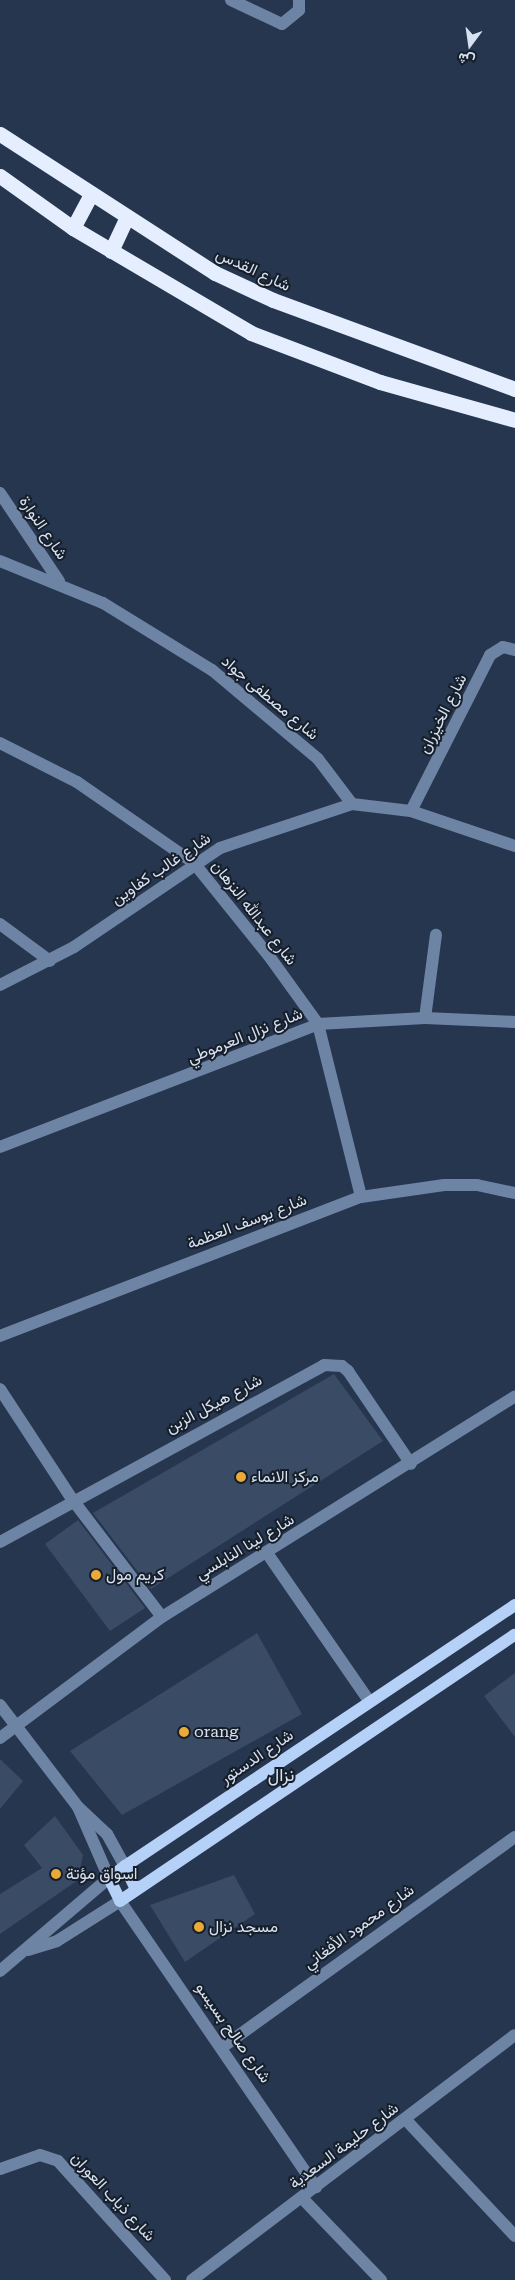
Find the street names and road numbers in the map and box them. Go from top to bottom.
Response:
street label: شارع القدس [213,244,293,296]
street label: شارع النوارة [15,493,71,563]
street label: شارع مصطفى جواد [218,652,322,744]
street label: شارع الخيزران [415,671,471,757]
street label: شارع غالب كفاوين [108,829,214,909]
street label: شارع عبدالله النزهان [207,857,301,969]
street label: شارع نزال العرموطي [185,1004,305,1068]
street label: شارع يوسف العظمة [185,1190,309,1254]
street label: شارع هيكل الزبن [162,1371,266,1437]
street label: شارع لينا النابلسي [192,1510,298,1584]
street label: شارع الدستور [217,1726,297,1788]
street label: شارع محمود الأفغاني [300,1880,418,1974]
street label: شارع صالح بسيسو [191,1979,275,2087]
street label: شارع حليمة السعدية [285,2099,403,2193]
street label: شارع ذياب العوران [67,2149,159,2245]

